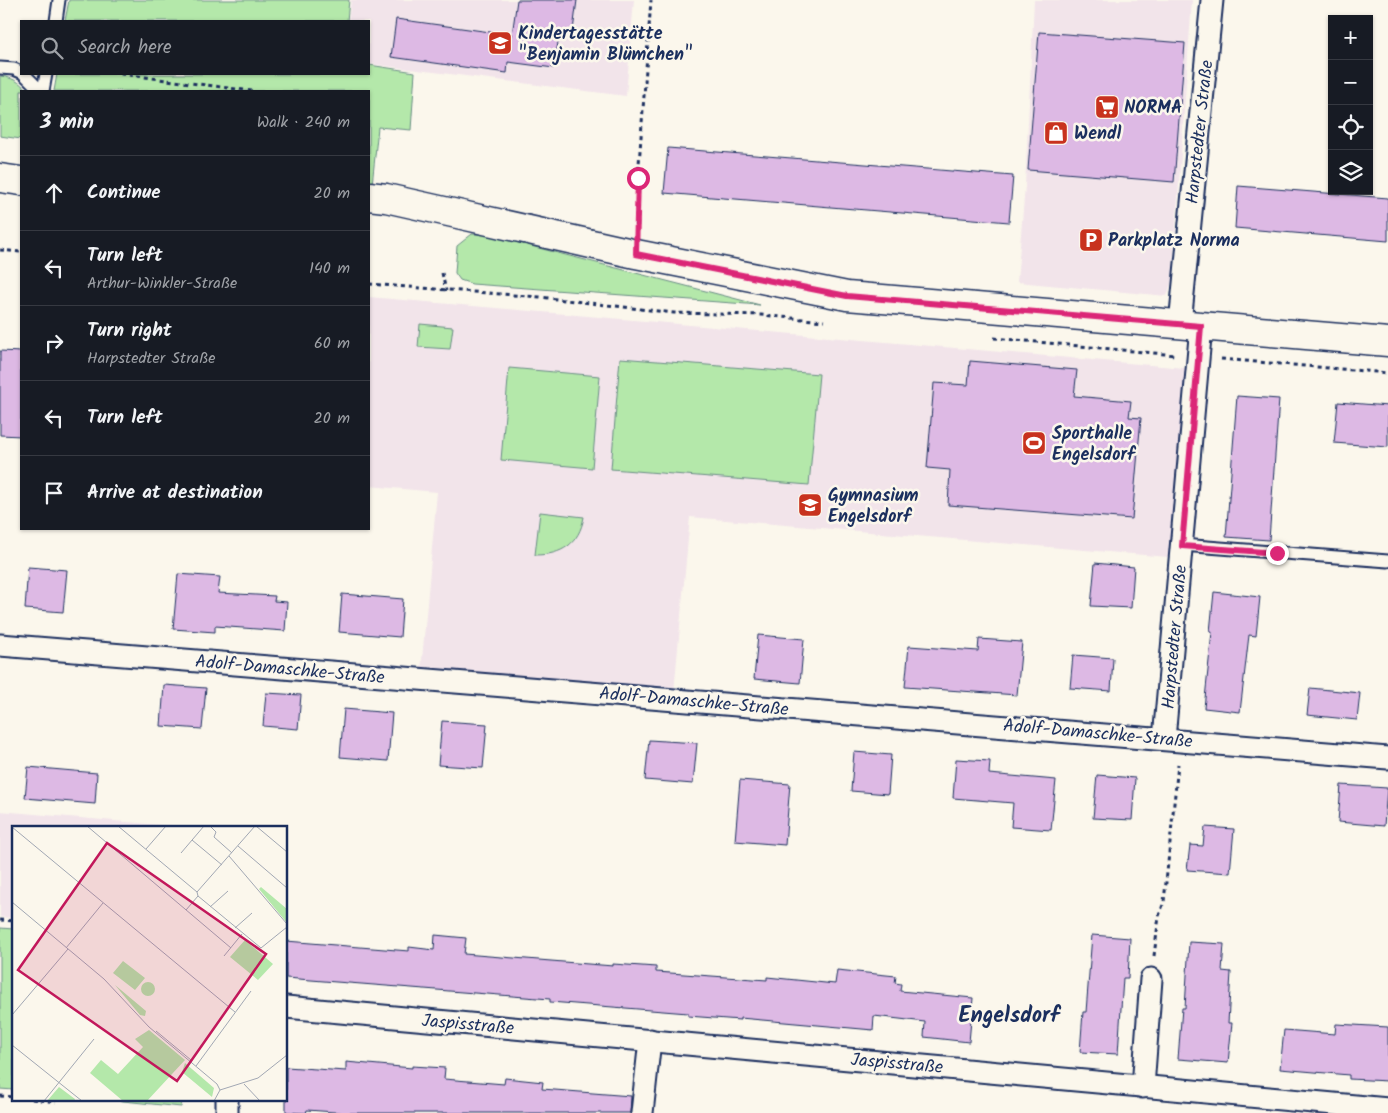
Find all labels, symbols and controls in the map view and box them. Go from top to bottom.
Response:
map controls [1328,15,1373,195]
button: + [1328,15,1373,60]
search box [20,20,370,75]
place label: Kindertagesstätte "Benjamin Blümchen" [518,20,693,70]
school or university icon: Kindertagesstätte "Benjamin Blümchen" [487,30,513,56]
text: Search here [78,33,172,63]
icon: search [38,34,66,62]
street label: Harpstedter Straße [1179,59,1222,206]
button: − [1328,60,1373,105]
supermarket icon: NORMA [1094,94,1120,120]
place label: NORMA [1124,94,1182,123]
button: locate [1328,105,1373,150]
text: 3 min [40,106,94,139]
text: Walk · 240 m [257,110,350,135]
shop icon: Wendl [1043,120,1069,146]
place label: Wendl [1074,120,1122,149]
button: layers [1328,150,1373,195]
route start [627,167,650,190]
text: Continue [87,178,160,208]
icon: ahead [40,179,68,207]
text: 20 m [314,181,350,206]
parking icon: Parkplatz Norma [1078,227,1104,253]
place label: Parkplatz Norma [1108,227,1240,256]
text: Turn left [87,241,162,271]
icon: left [40,254,68,282]
text: 140 m [309,256,350,281]
text: Arthur-Winkler-Straße [87,271,237,296]
text: Turn right [87,316,172,346]
icon: right [40,329,68,357]
text: 60 m [314,331,350,356]
text: Harpstedter Straße [87,346,216,371]
text: Turn left [87,403,162,433]
icon: left [40,404,68,432]
text: 20 m [314,406,350,431]
place label: Sporthalle Engelsdorf [1052,420,1137,470]
sports icon: Sporthalle Engelsdorf [1021,430,1047,456]
text: Arrive at destination [87,478,263,508]
icon: arrive [40,479,68,507]
place label: Gymnasium Engelsdorf [828,482,919,532]
school or university icon: Gymnasium Engelsdorf [797,492,823,518]
route end [1266,542,1289,565]
street label: Harpstedter Straße [1155,564,1196,710]
street label: Adolf-Damaschke-Straße [194,648,386,693]
street label: Adolf-Damaschke-Straße [598,680,790,725]
street label: Adolf-Damaschke-Straße [1002,712,1194,757]
inset map [12,826,288,1100]
district label: Engelsdorf [958,999,1062,1034]
street label: Jaspisstraße [420,1007,515,1044]
street label: Jaspisstraße [849,1046,944,1083]

